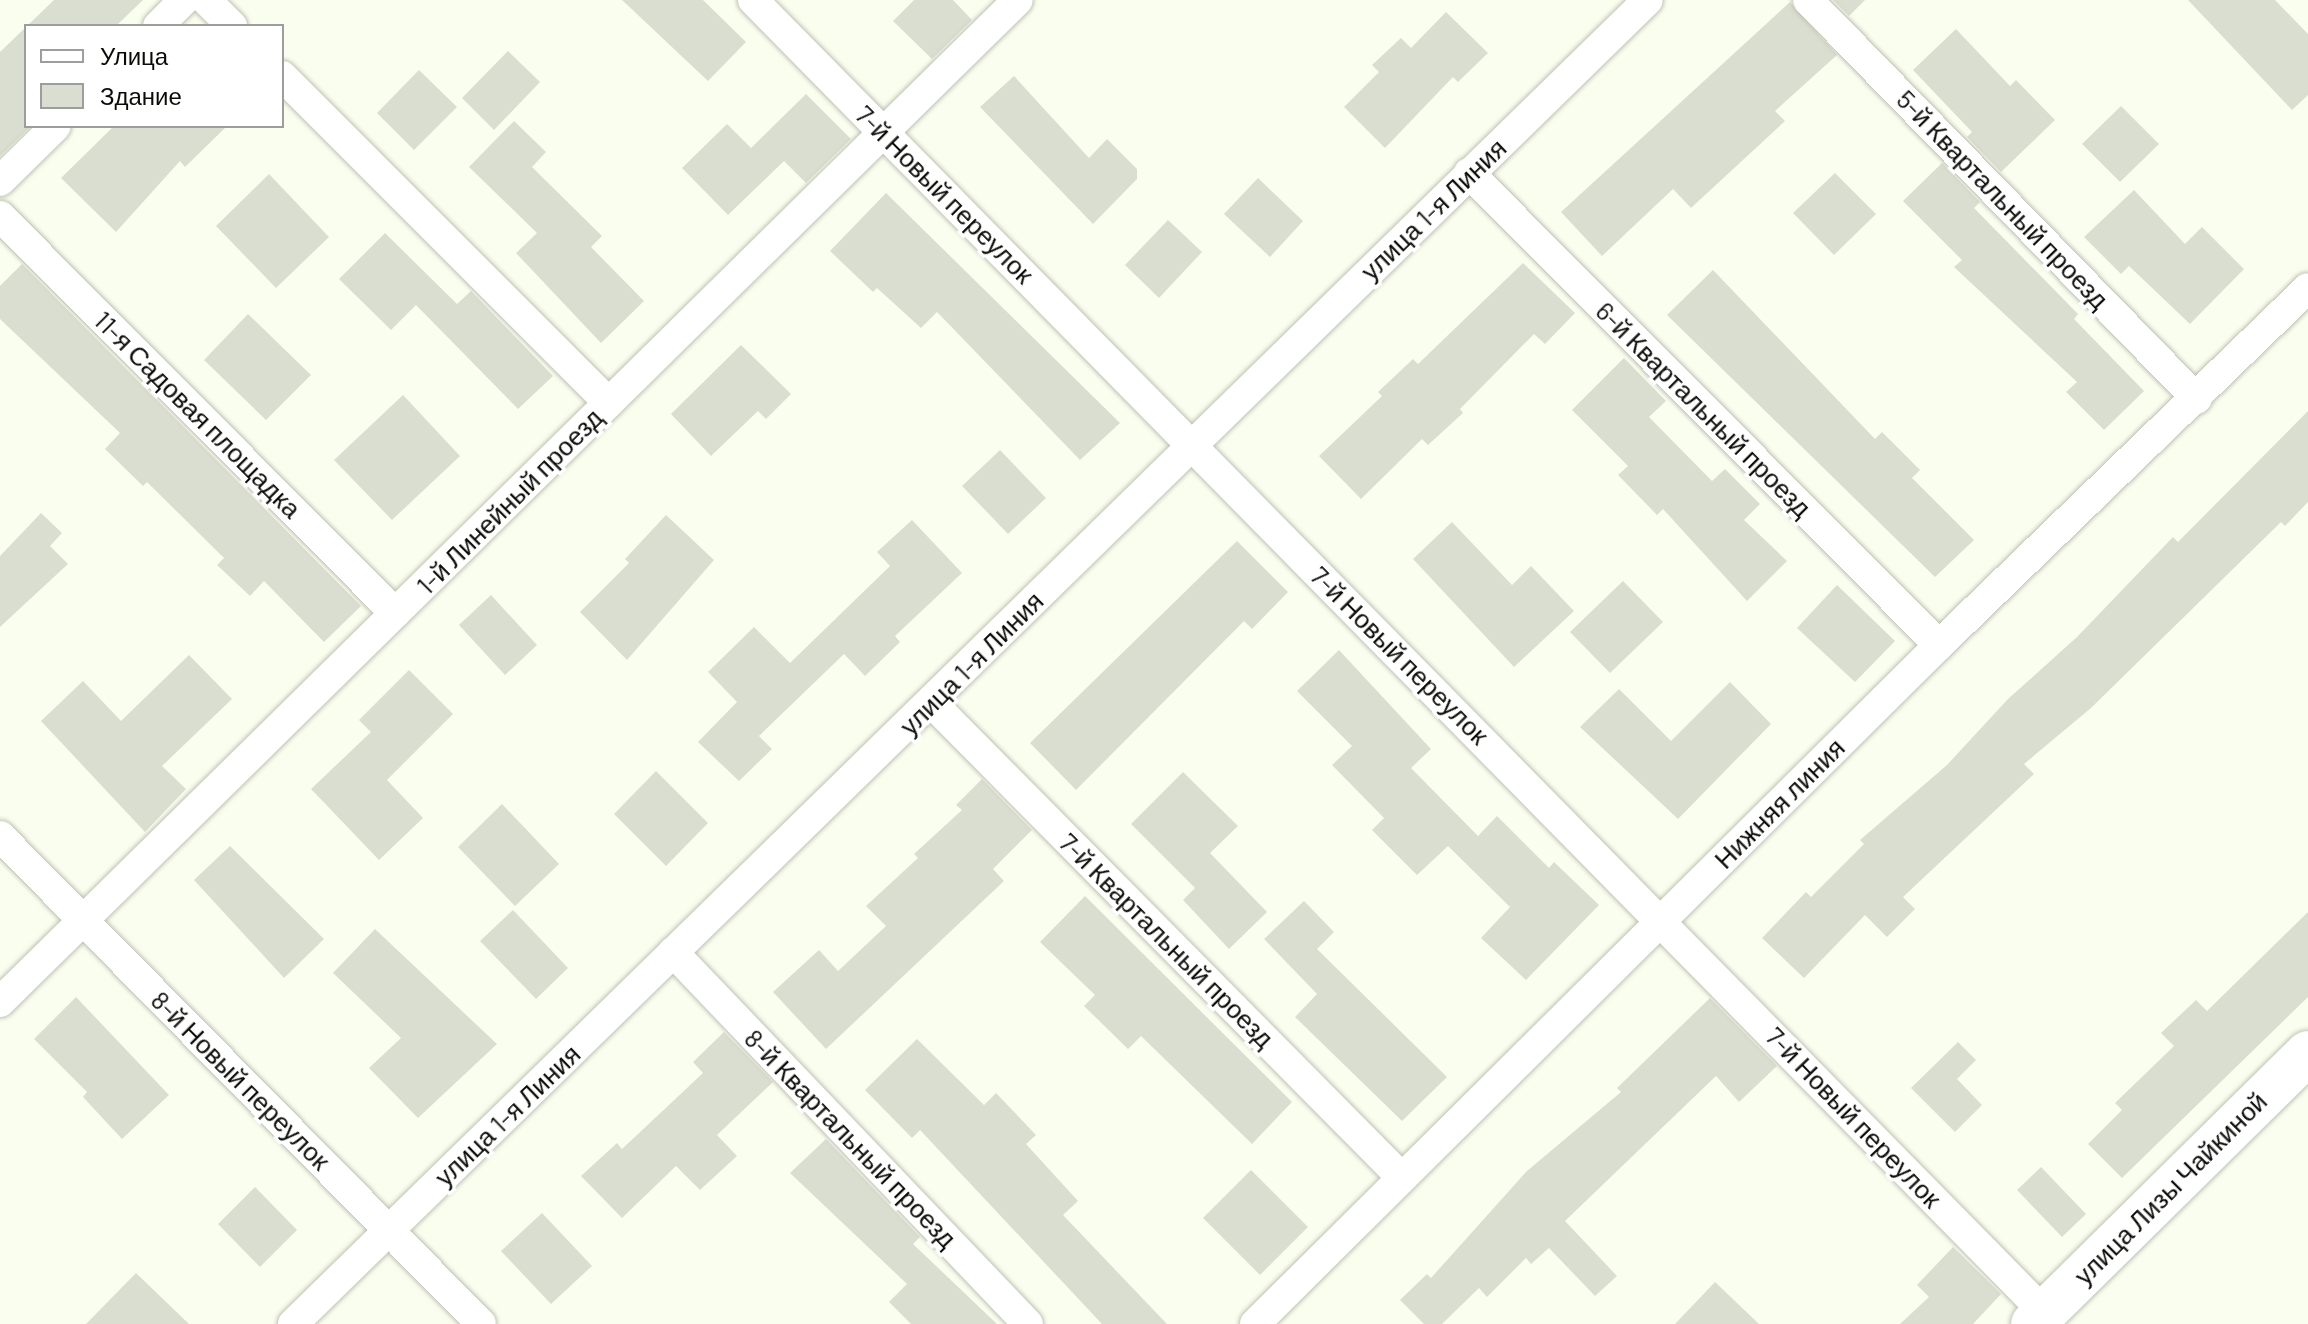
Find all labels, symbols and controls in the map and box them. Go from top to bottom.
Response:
legend [24,24,284,128]
text: Улица [100,41,168,70]
text: Здание [100,81,182,110]
street label: 5-й Квартальный проезд [1891,83,2115,315]
street label: 7-й Новый переулок [850,99,1040,289]
street label: улица 1-я Линия [1354,132,1512,286]
street label: 6-й Квартальный проезд [1590,295,1818,523]
street label: 11-я Садовая площадка [88,304,308,524]
street label: 1-й Линейный проезд [410,402,608,600]
street label: 7-й Новый переулок [1305,560,1495,750]
street label: улица 1-я Линия [893,585,1049,741]
street label: Нижняя линия [1707,731,1851,875]
street label: 7-й Квартальный проезд [1053,826,1281,1054]
street label: 8-й Новый переулок [145,984,337,1176]
street label: 7-й Новый переулок [1760,1020,1948,1214]
street label: 8-й Квартальный проезд [739,1022,963,1254]
street label: улица 1-я Линия [428,1038,586,1192]
street label: улица Лизы Чайкиной [2067,1085,2273,1291]

